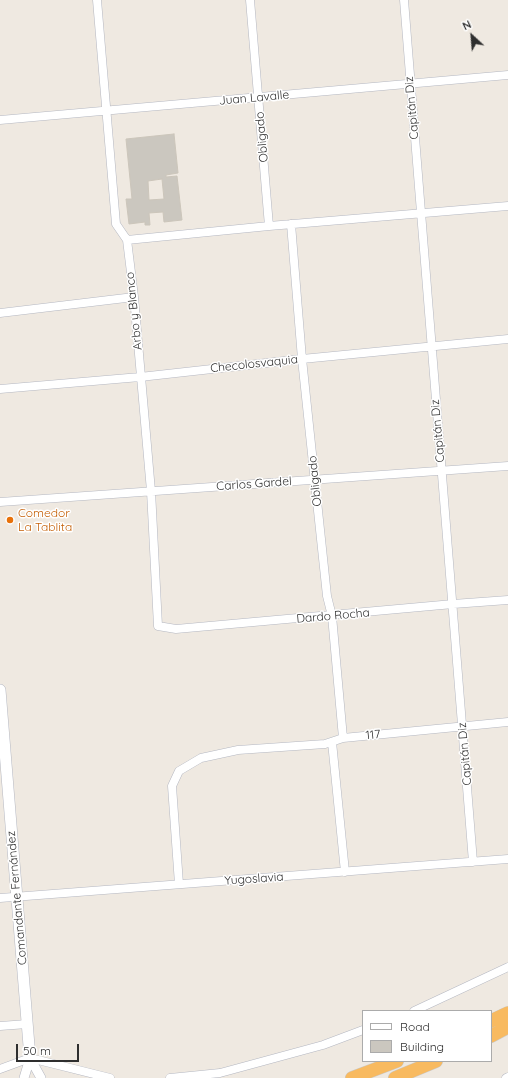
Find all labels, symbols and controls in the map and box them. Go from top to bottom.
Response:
north arrow [452,16,492,56]
text: N [460,17,473,33]
street label: Capitán Diz [402,76,422,140]
street label: Juan Lavalle [218,88,290,108]
street label: Obligado [253,111,271,163]
street label: Arbo y Blanco [123,271,145,351]
street label: Checolosvaquia [210,352,298,376]
street label: Capitán Diz [428,399,448,463]
street label: Obligado [305,455,325,507]
street label: Carlos Gardel [216,474,292,494]
place label: Comedor La Tablita [18,506,72,534]
marker: Comedor La Tablita [5,515,15,525]
street label: Dardo Rocha [296,606,370,626]
street label: Capitán Diz [455,722,475,786]
street label: 117 [365,727,381,743]
street label: Comandante Fernández [4,830,30,966]
street label: Yugoslavia [224,870,284,888]
legend [362,1010,492,1062]
text: Road [400,1019,430,1034]
scale bar [18,1036,81,1062]
text: Building [400,1039,444,1054]
text: 50 m [23,1043,51,1058]

